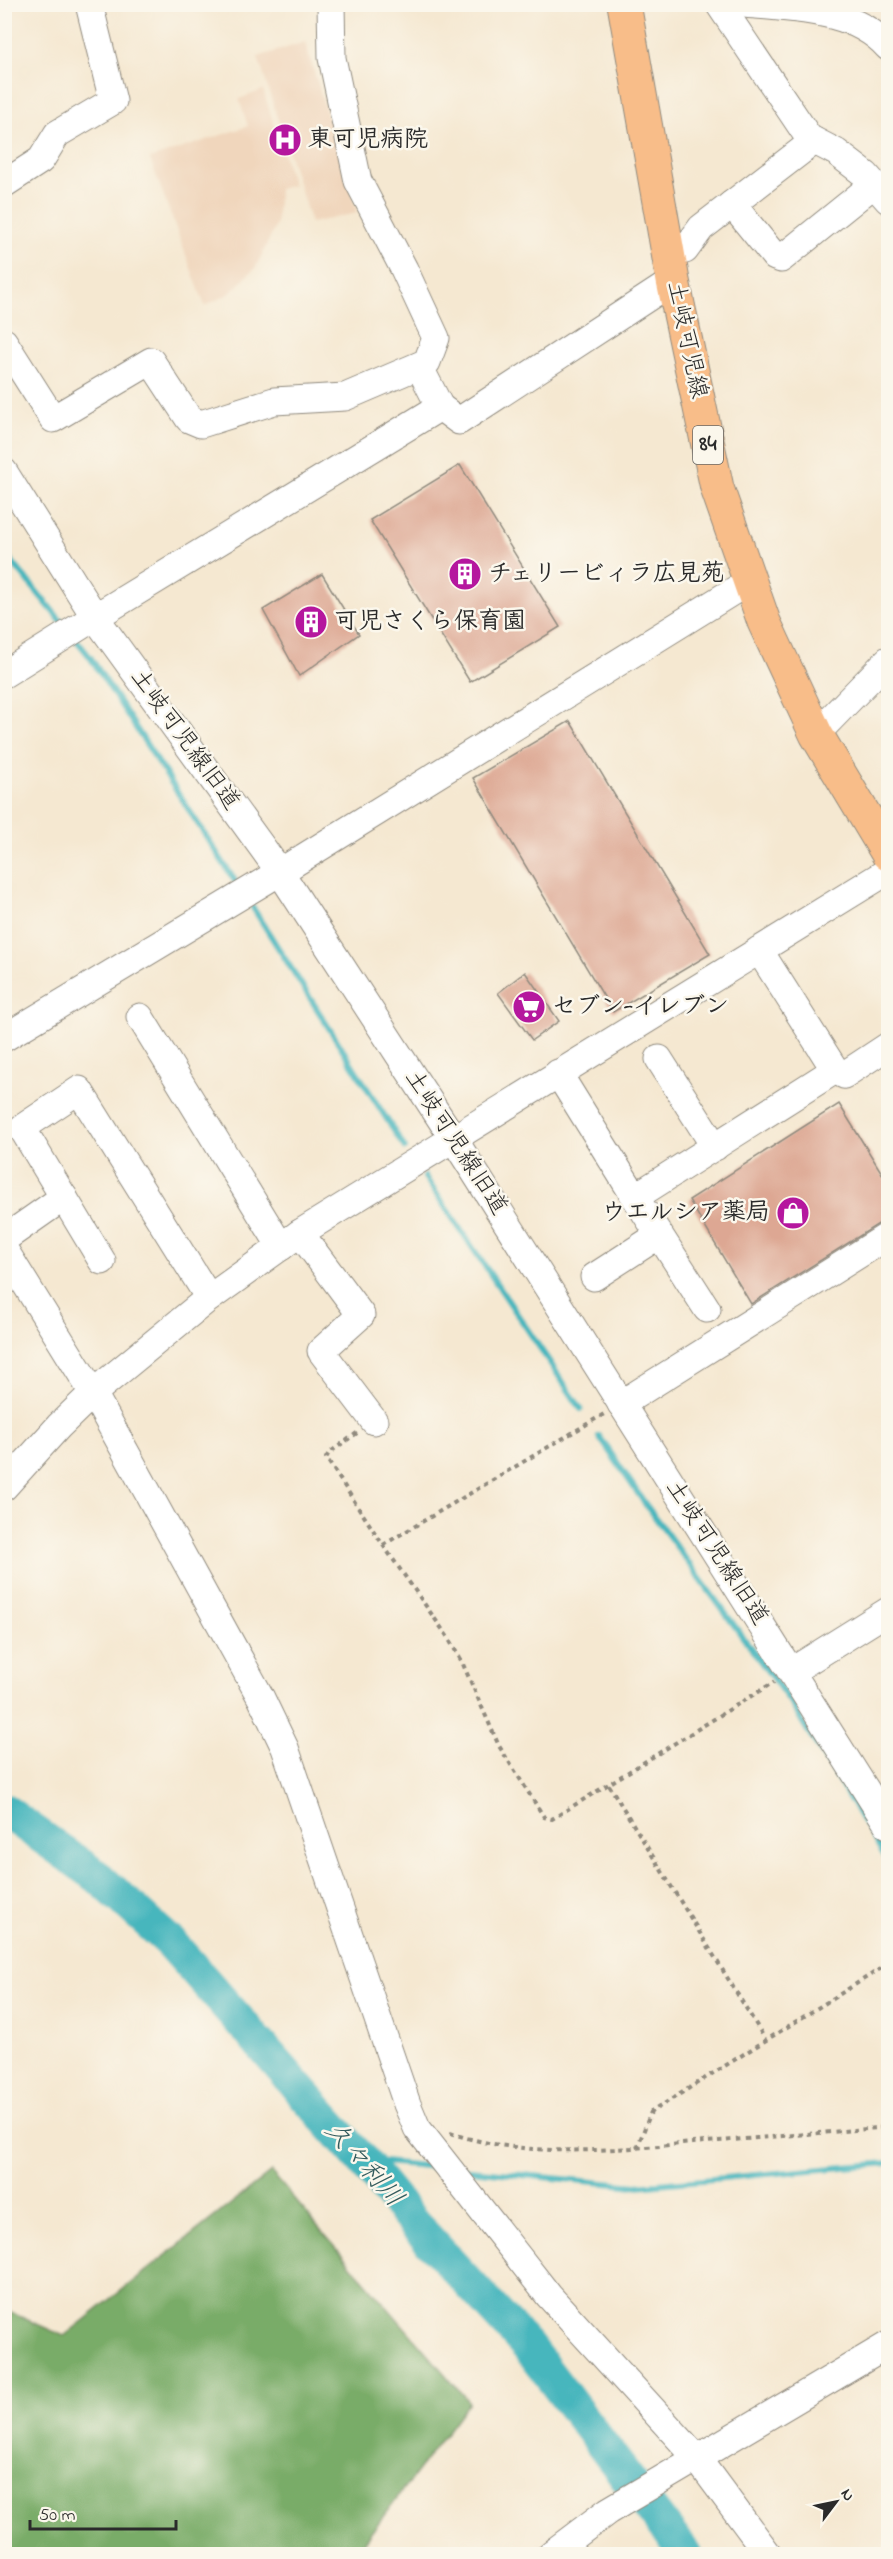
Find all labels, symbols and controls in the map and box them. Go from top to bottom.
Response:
hospital icon: 東可児病院 [267,122,303,158]
place label: 東可児病院 [308,123,428,158]
street label: 土岐可児線 [656,278,716,402]
road number: 84 [693,426,723,464]
building icon: チェリービィラ広見苑 [447,556,483,592]
place label: チェリービィラ広見苑 [488,557,725,592]
building icon: 可児さくら保育園 [293,604,329,640]
place label: 可児さくら保育園 [334,605,526,640]
street label: 土岐可児線旧道 [120,662,248,818]
supermarket icon: セブン-イレブン [511,989,547,1025]
place label: セブン-イレブン [552,990,729,1025]
street label: 土岐可児線旧道 [395,1063,515,1223]
shop icon: ウエルシア薬局 [775,1195,811,1231]
place label: ウエルシア薬局 [602,1196,770,1231]
street label: 土岐可児線旧道 [656,1473,776,1633]
water label: 久々利川 [315,2113,411,2217]
north arrow [806,2472,866,2532]
text: N [834,2484,860,2506]
scale bar [30,2493,176,2531]
text: 50 m [39,2503,76,2529]

